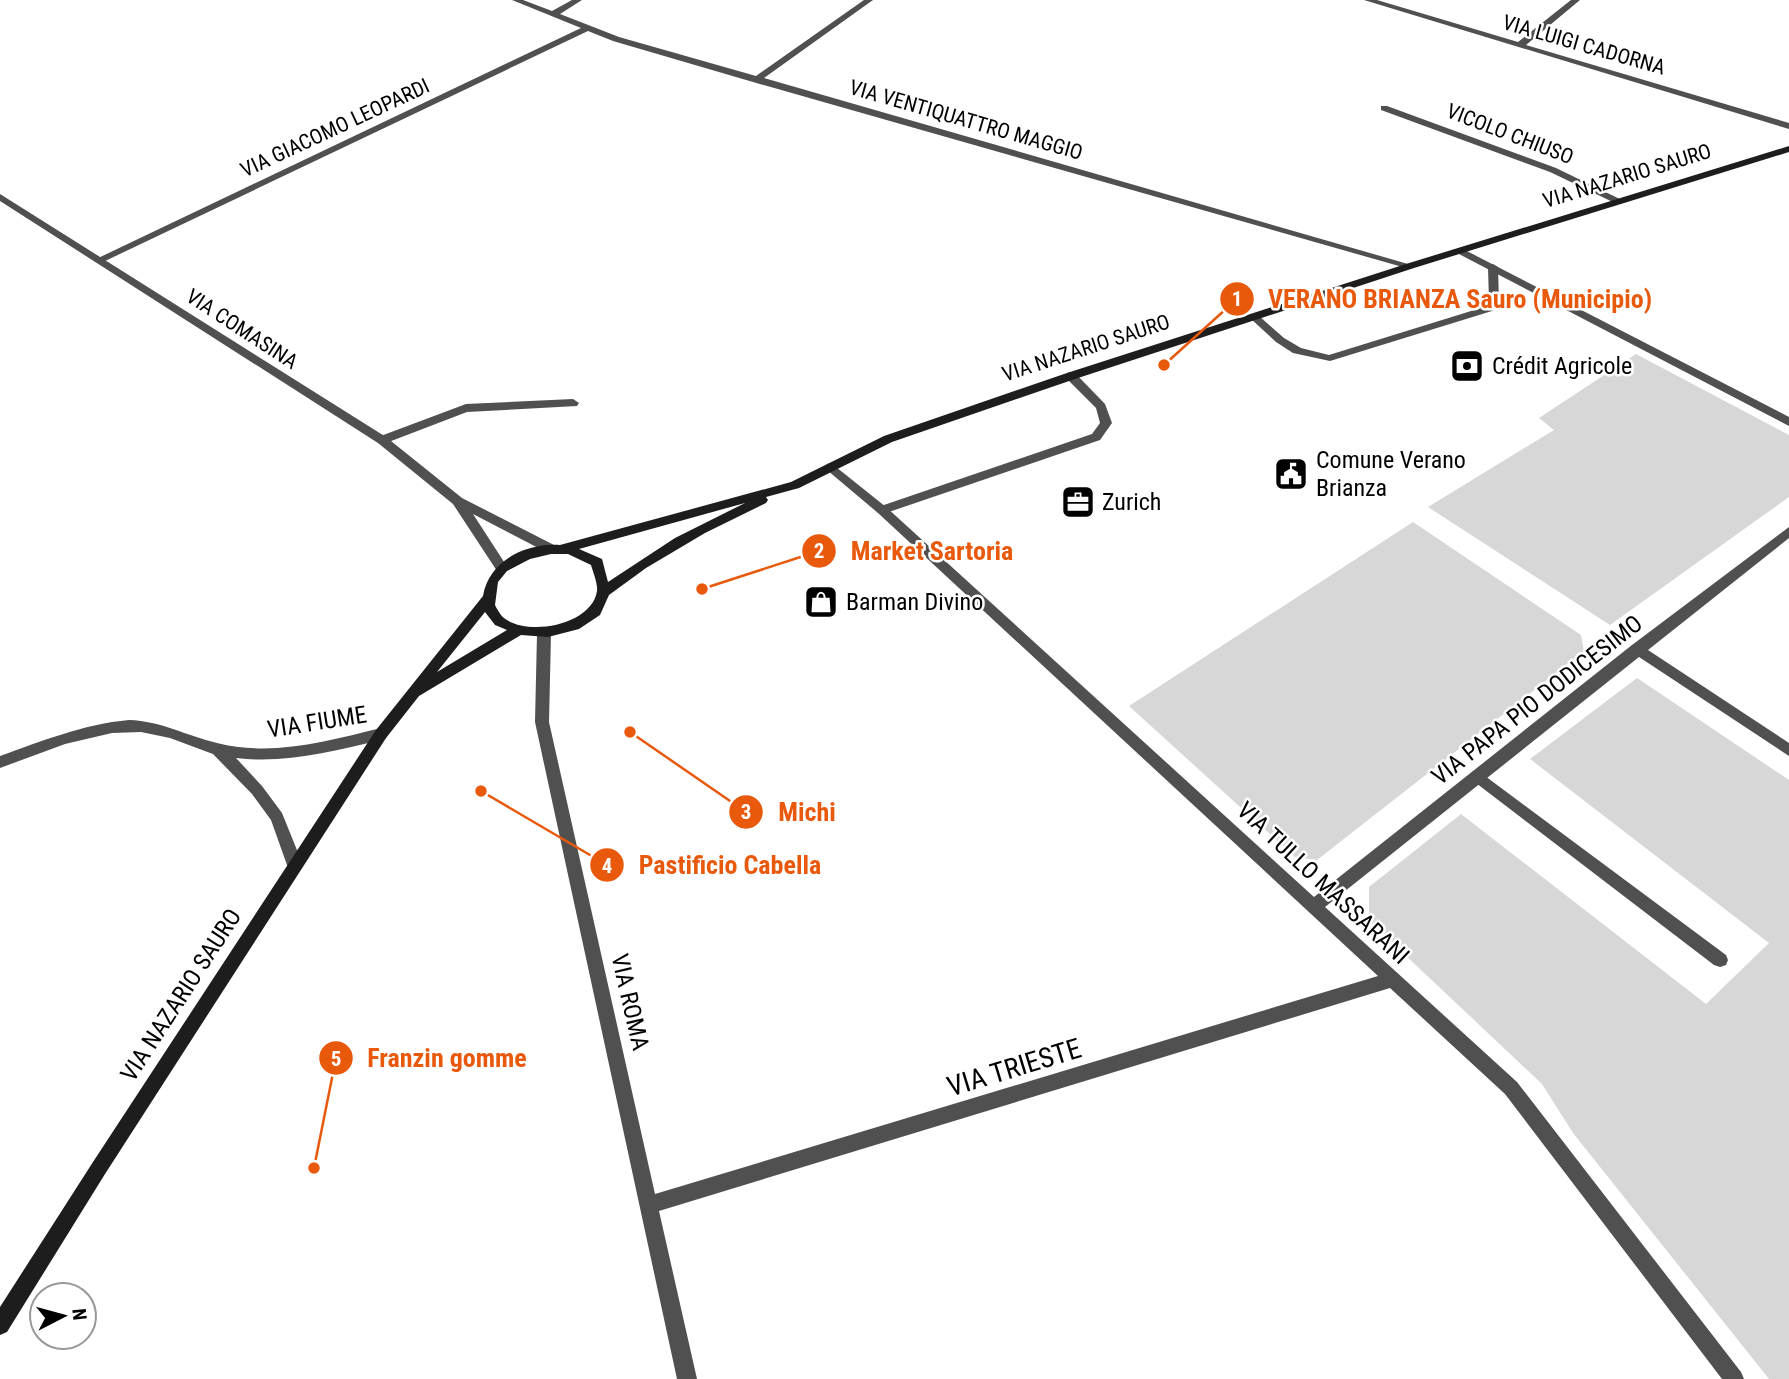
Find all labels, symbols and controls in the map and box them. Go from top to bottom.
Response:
street label: VIA LUIGI CADORNA [1500,10,1668,80]
street label: VIA GIACOMO LEOPARDI [237,74,433,182]
street label: VIA VENTIQUATTRO MAGGIO [847,75,1085,165]
street label: VICOLO CHIUSO [1443,99,1577,169]
street label: VIA NAZARIO SAURO [1540,139,1714,213]
callout: VERANO BRIANZA Sauro (Municipio) [1219,275,1666,322]
street label: VIA COMASINA [182,284,302,374]
text: VERANO BRIANZA Sauro (Municipio) [1268,284,1652,314]
text: 1 [1232,287,1242,311]
street label: VIA NAZARIO SAURO [999,310,1173,386]
bank icon: Crédit Agricole [1448,347,1486,385]
place label: Crédit Agricole [1492,352,1632,380]
place label: Comune Verano Brianza [1316,446,1466,502]
public building icon: Comune Verano Brianza [1272,455,1310,493]
office icon: Zurich [1059,483,1097,521]
place label: Zurich [1102,488,1161,516]
callout: Market Sartoria [802,528,1027,575]
text: Market Sartoria [851,536,1013,566]
text: 2 [814,539,824,563]
shop icon: Barman Divino [802,583,840,621]
place label: Barman Divino [846,588,983,616]
street label: VIA PAPA PIO DODICESIMO [1426,609,1648,791]
street label: VIA FIUME [265,700,369,744]
callout: Michi [729,788,849,835]
street label: VIA TULLO MASSARANI [1231,796,1415,970]
text: Michi [778,797,836,827]
text: 3 [741,800,751,824]
callout: Pastificio Cabella [590,842,835,889]
text: Pastificio Cabella [639,850,821,880]
text: 4 [602,854,612,878]
street label: VIA NAZARIO SAURO [115,904,247,1086]
street label: VIA ROMA [605,951,655,1053]
street label: VIA TRIESTE [943,1031,1085,1103]
callout: Franzin gomme [318,1035,541,1082]
text: Franzin gomme [367,1043,527,1073]
text: 5 [331,1047,341,1071]
north arrow [28,1281,98,1351]
text: N [67,1307,91,1321]

